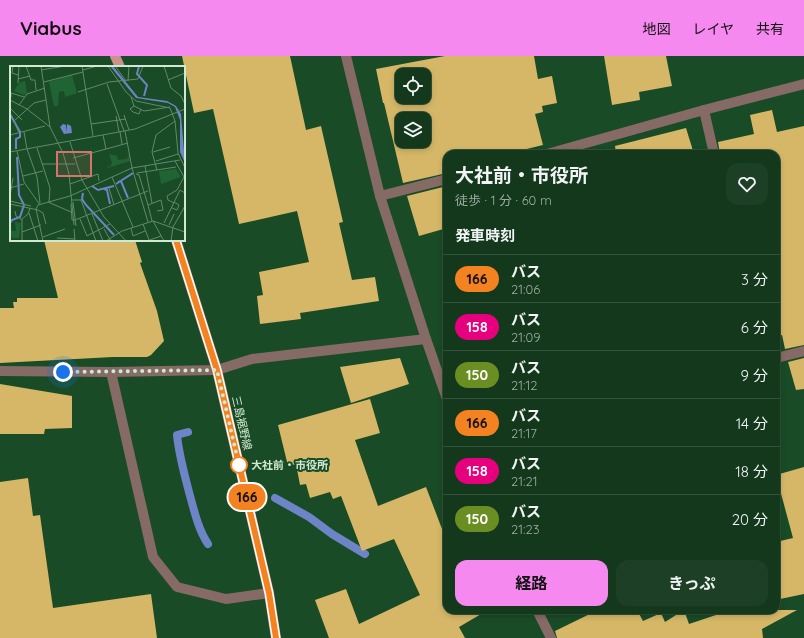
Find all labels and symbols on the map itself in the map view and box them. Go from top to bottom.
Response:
inset map [10,66,185,241]
your location [53,362,73,382]
street label: 三島裾野線 [229,395,255,451]
marker: 大社前・市役所 [230,456,248,474]
place label: 大社前・市役所 [251,458,328,472]
line badge: 166 [224,484,270,510]

